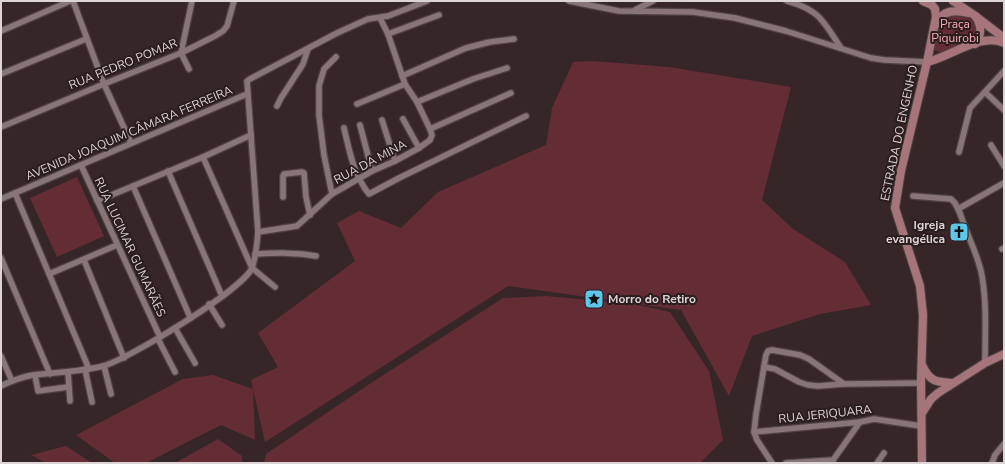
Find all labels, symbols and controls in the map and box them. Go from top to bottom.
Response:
park label: Praça Piquirobi [931,16,979,46]
street label: RUA PEDRO POMAR [66,35,180,93]
street label: ESTRADA DO ENGENHO [877,64,921,202]
street label: AVENIDA JOAQUIM CÂMARA FERREIRA [23,82,235,184]
street label: RUA DA MINA [331,136,409,188]
street label: RUA LUCIMAR GUMARÃES [91,175,169,319]
place label: Igreja evangélica [886,217,945,247]
church icon: Igreja evangélica [948,221,970,243]
place icon: Morro do Retiro [583,288,605,310]
place label: Morro do Retiro [608,291,696,307]
street label: RUA JERIQUARA [778,401,873,427]

